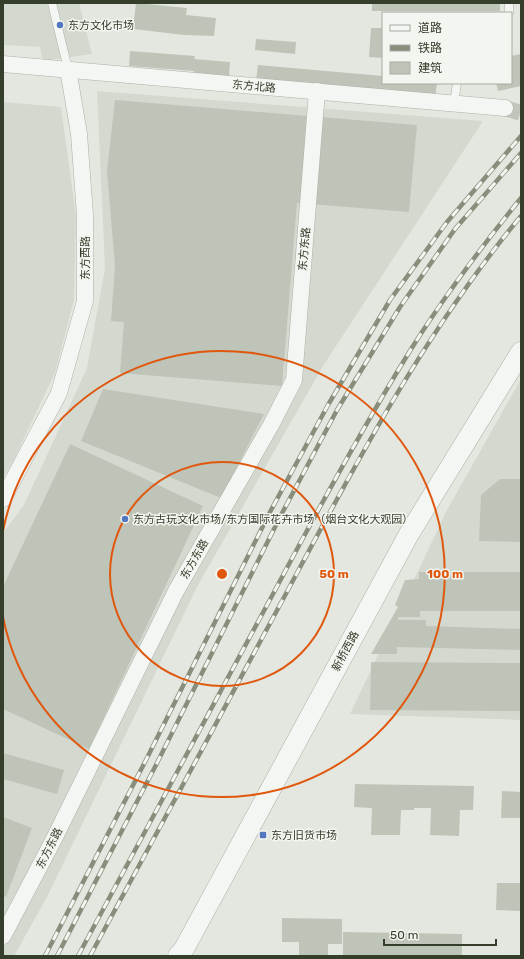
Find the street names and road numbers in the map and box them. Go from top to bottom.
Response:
street label: 东方北路 [231,78,276,95]
street label: 东方东路 [296,227,313,272]
street label: 东方西路 [79,236,92,280]
street label: 东方东路 [178,537,211,582]
street label: 新桥西路 [329,629,362,674]
street label: 东方东路 [34,826,65,871]

